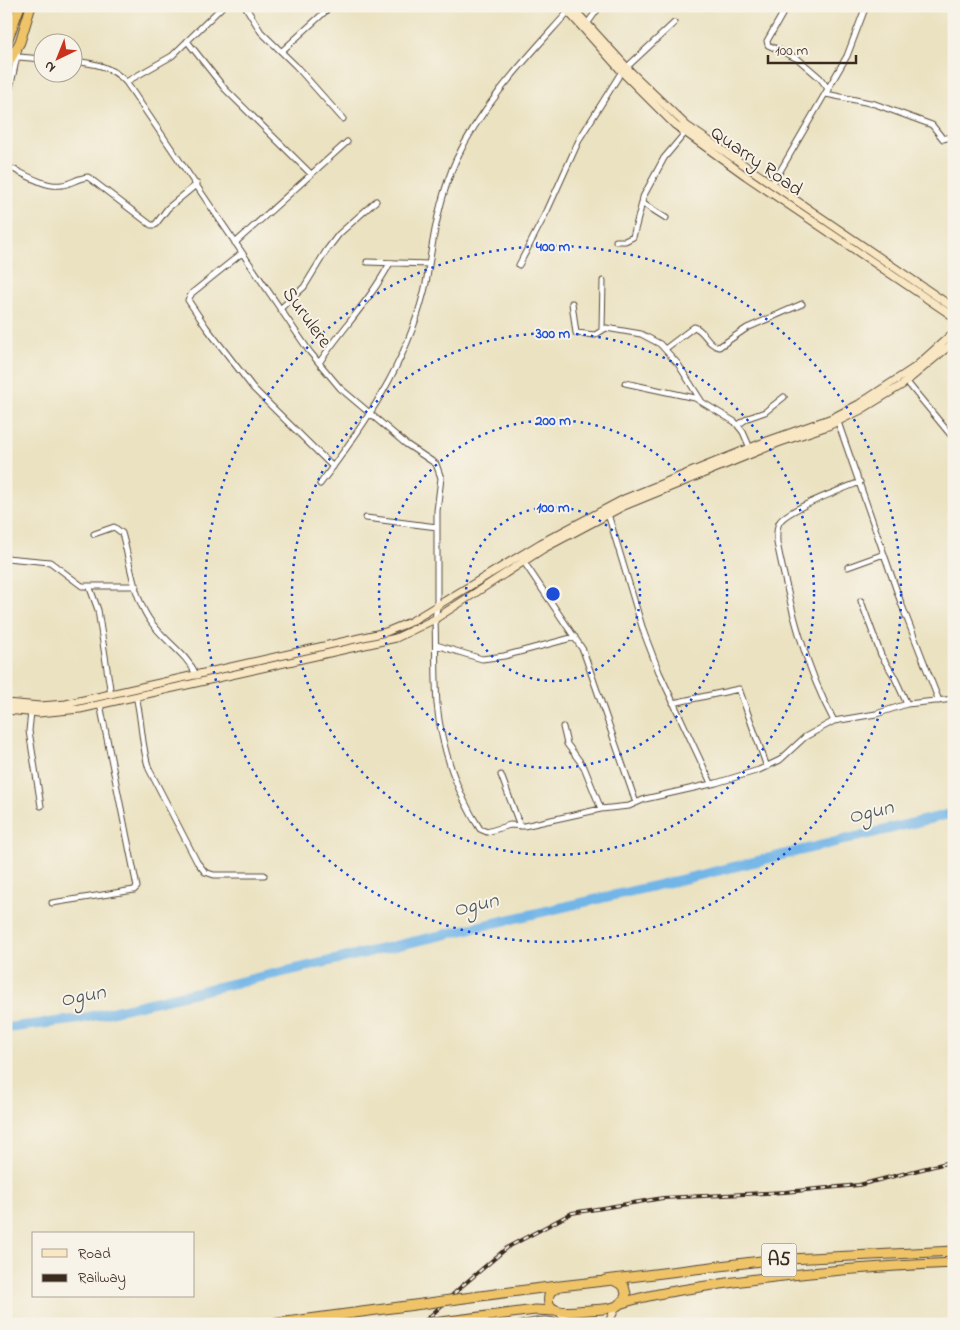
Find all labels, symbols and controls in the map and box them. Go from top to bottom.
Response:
north arrow [32,32,82,82]
scale bar [768,32,855,64]
text: 100 m [775,40,808,62]
text: N [40,56,61,77]
street label: Quarry Road [704,119,808,205]
text: 400 m [535,236,571,258]
street label: Surulere [274,281,338,355]
text: 300 m [535,323,571,345]
text: 200 m [534,410,571,432]
text: 100 m [536,497,570,519]
centre of rings [544,585,562,603]
water label: Ogun [845,793,897,834]
water label: Ogun [450,886,502,927]
water label: Ogun [58,978,109,1017]
legend [32,1232,195,1298]
text: Road [78,1243,111,1265]
road number: A5 [762,1244,796,1276]
text: Railway [78,1267,126,1290]

